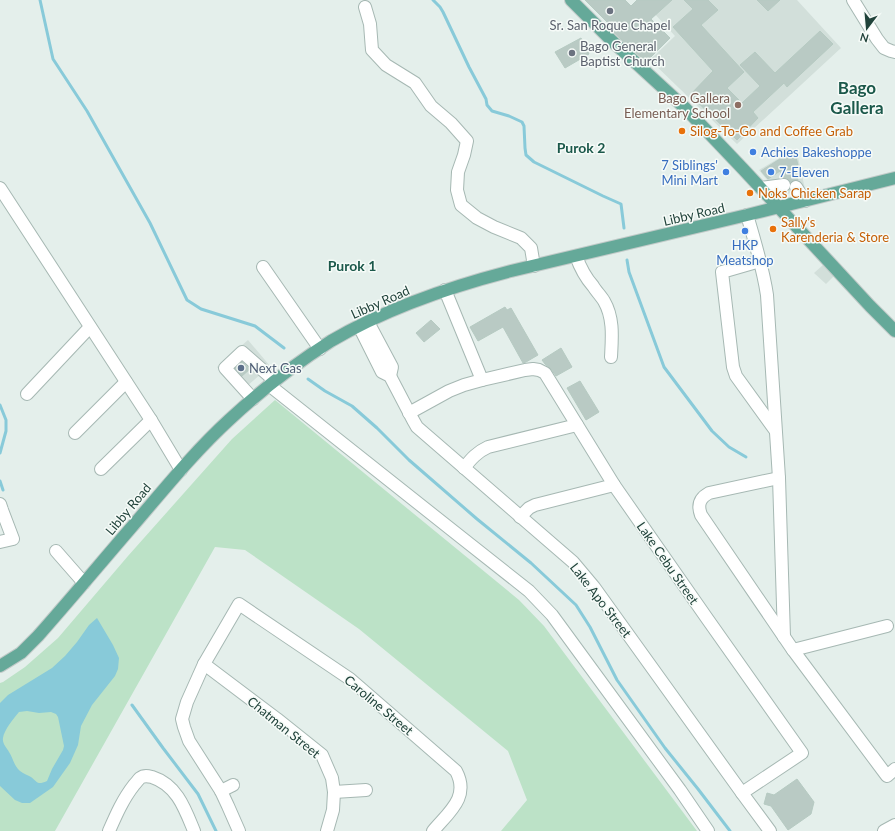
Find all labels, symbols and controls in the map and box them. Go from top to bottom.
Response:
marker: Sr. San Roque Chapel [605,6,615,16]
north arrow [847,8,887,48]
place label: Sr. San Roque Chapel [550,17,670,33]
text: N [858,31,870,46]
place label: Bago General Baptist Church [580,38,665,69]
marker: Bago General Baptist Church [567,48,577,58]
district label: Bago Gallera [830,77,884,118]
place label: Bago Gallera Elementary School [624,90,730,121]
marker: Bago Gallera Elementary School [733,100,743,110]
place label: Silog-To-Go and Coffee Grab [690,123,853,139]
marker: Silog-To-Go and Coffee Grab [677,126,687,136]
district label: Purok 2 [557,139,605,156]
place label: Achies Bakeshoppe [761,144,872,160]
marker: Achies Bakeshoppe [748,147,758,157]
place label: 7 Siblings' Mini Mart [661,157,718,188]
place label: 7-Eleven [779,164,829,180]
marker: 7 Siblings' Mini Mart [721,167,731,177]
marker: 7-Eleven [766,167,776,177]
place label: Noks Chicken Sarap [758,185,871,201]
marker: Noks Chicken Sarap [745,188,755,198]
street label: Libby Road [662,199,726,229]
place label: Sally's Karenderia & Store [781,214,889,245]
marker: Sally's Karenderia & Store [768,224,778,234]
marker: HKP Meatshop [740,226,750,236]
place label: HKP Meatshop [716,237,774,268]
district label: Purok 1 [328,257,376,274]
street label: Libby Road [348,282,412,322]
place label: Next Gas [249,360,302,376]
marker: Next Gas [236,363,246,373]
street label: Libby Road [102,480,154,538]
street label: Lake Cebu Street [634,519,703,608]
street label: Lake Apo Street [567,560,635,641]
street label: Caroline Street [341,672,417,739]
street label: Chatman Street [244,693,324,761]

